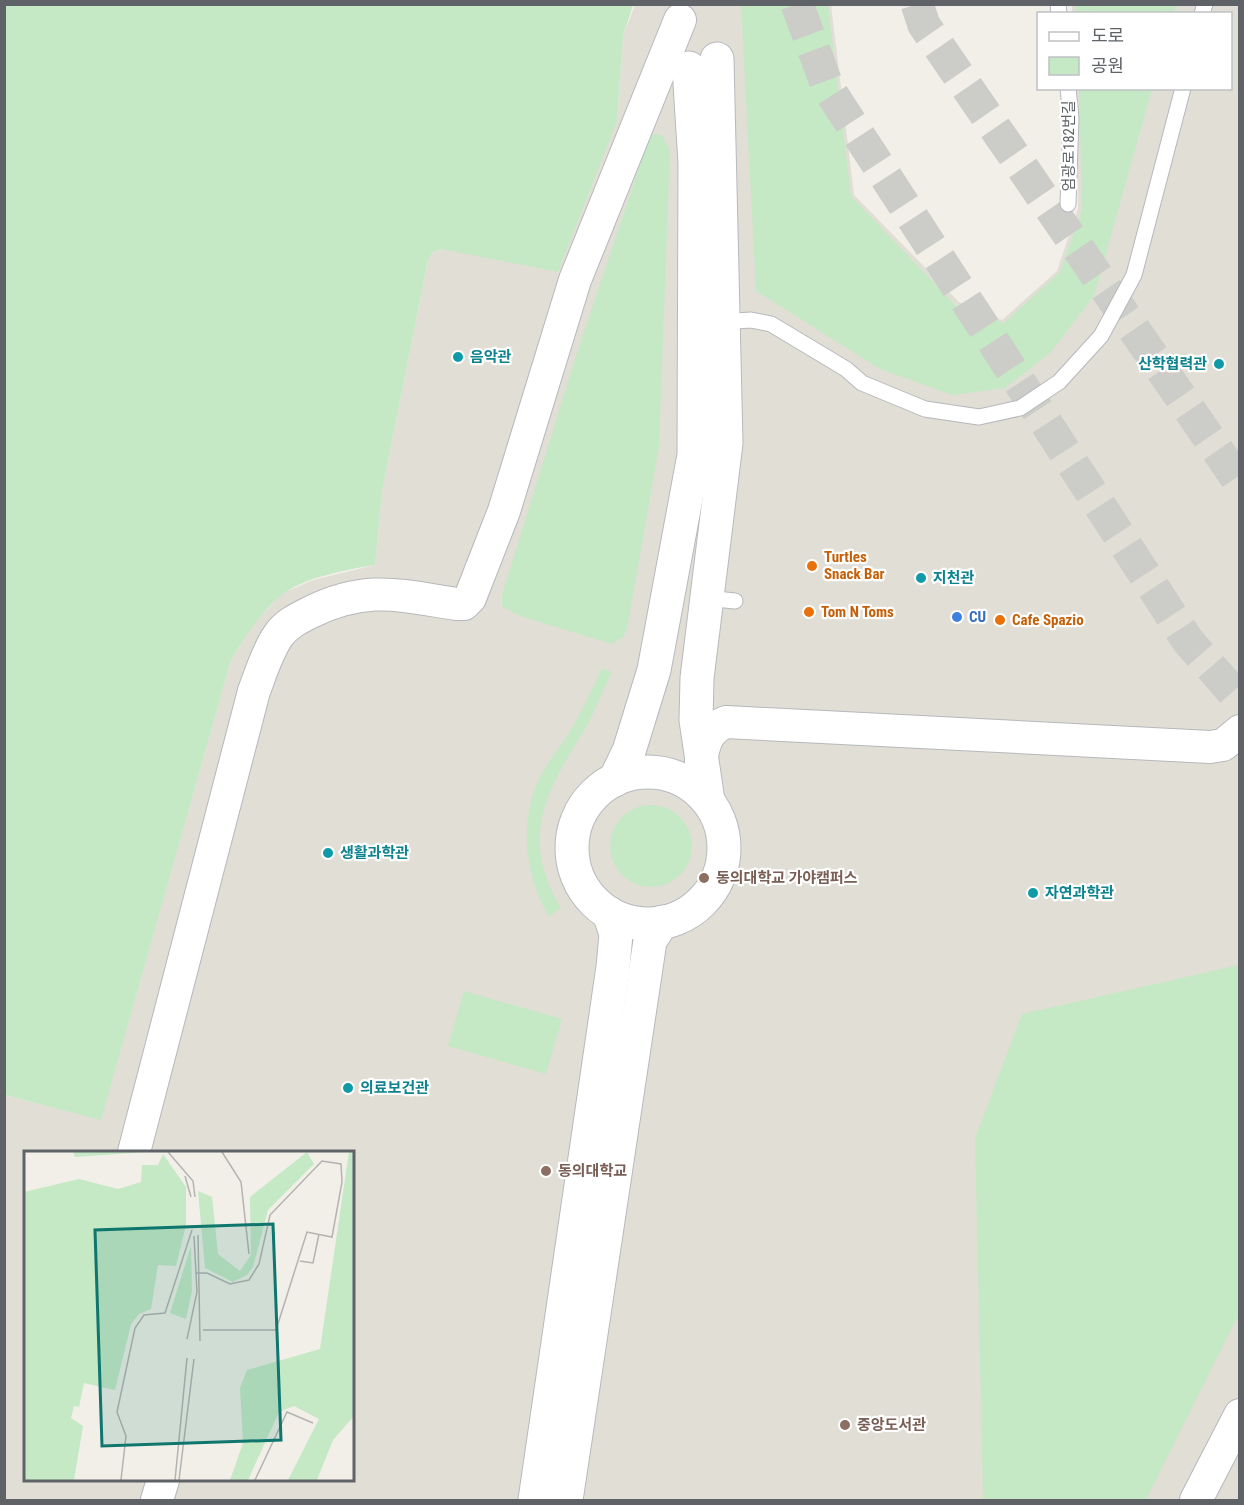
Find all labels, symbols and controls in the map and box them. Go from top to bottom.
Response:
legend [1037,12,1232,90]
text: 도로 [1091,25,1124,46]
text: 공원 [1091,55,1124,76]
street label: 엄광로182번길 [1060,100,1078,192]
place label: 음악관 [470,348,512,366]
marker: 음악관 [451,350,465,364]
place label: 산학협력관 [1138,355,1207,373]
marker: 산학협력관 [1212,357,1226,371]
place label: Turtles Snack Bar [824,548,885,583]
marker: Turtles Snack Bar [805,559,819,573]
place label: 지천관 [933,569,975,587]
marker: 지천관 [914,571,928,585]
place label: Tom N Toms [821,603,894,621]
marker: Tom N Toms [802,605,816,619]
place label: CU [969,608,986,626]
marker: CU [950,610,964,624]
place label: Cafe Spazio [1012,611,1084,629]
marker: Cafe Spazio [993,613,1007,627]
place label: 생활과학관 [340,844,409,862]
marker: 생활과학관 [321,846,335,860]
place label: 동의대학교 가야캠퍼스 [716,869,858,887]
marker: 동의대학교 가야캠퍼스 [697,871,711,885]
place label: 자연과학관 [1045,884,1114,902]
marker: 자연과학관 [1026,886,1040,900]
place label: 의료보건관 [360,1079,429,1097]
marker: 의료보건관 [341,1081,355,1095]
inset map [24,1151,354,1481]
place label: 동의대학교 [558,1162,627,1180]
marker: 동의대학교 [539,1164,553,1178]
place label: 중앙도서관 [857,1416,926,1434]
marker: 중앙도서관 [838,1418,852,1432]

